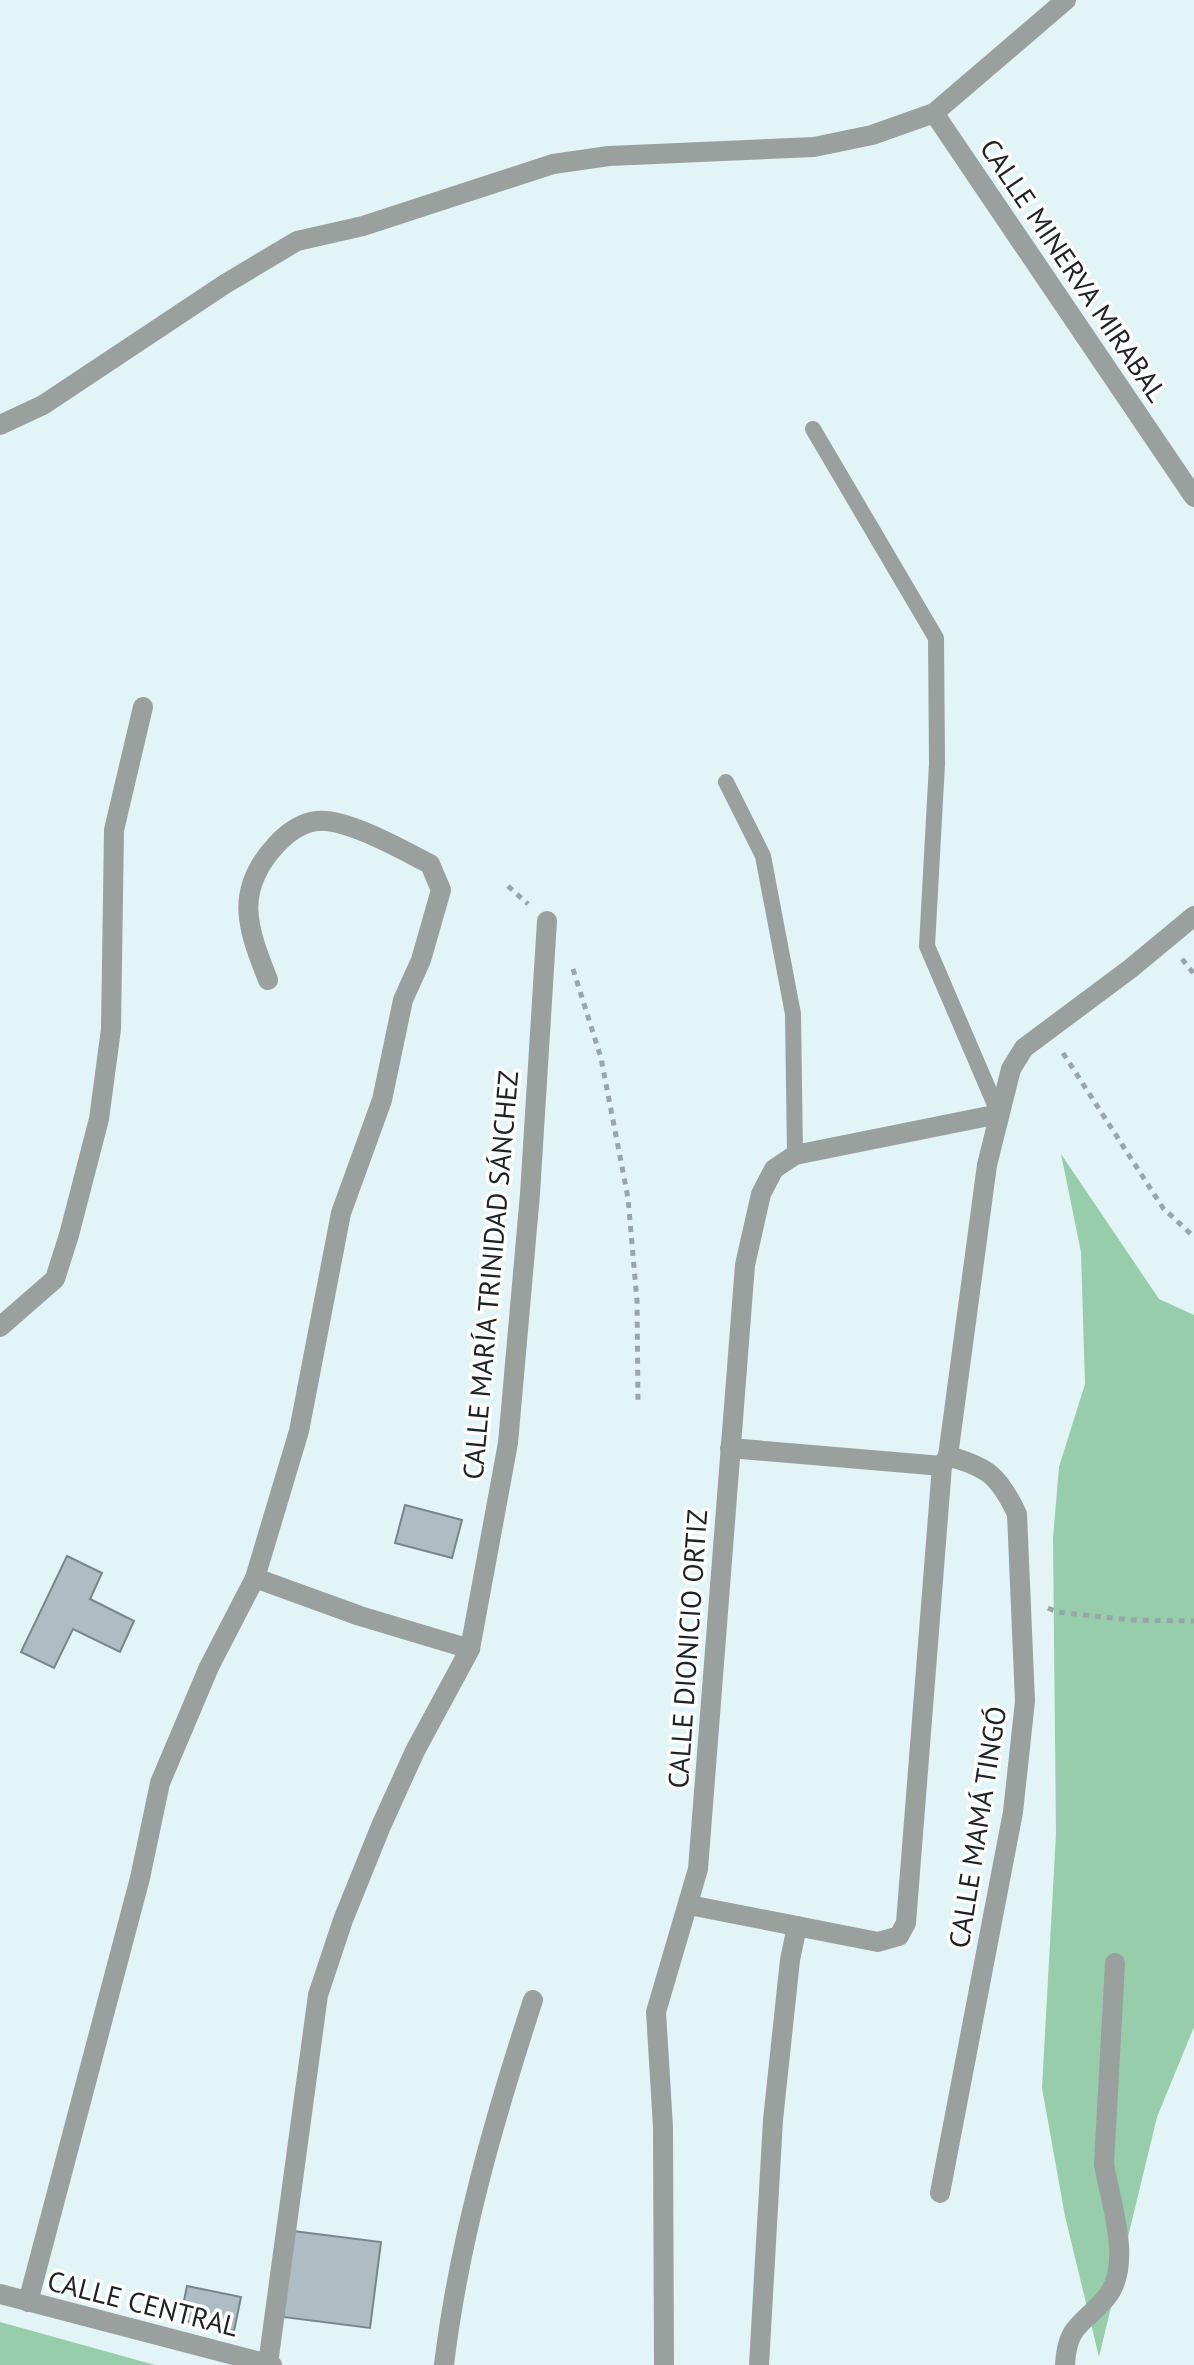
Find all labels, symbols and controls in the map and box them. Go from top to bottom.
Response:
street label: CALLE MINERVA MIRABAL [972,131,1176,409]
street label: CALLE MARÍA TRINIDAD SÁNCHEZ [454,1069,526,1481]
street label: CALLE DIONICIO ORTIZ [659,1508,715,1790]
street label: CALLE MAMÁ TINGÓ [940,1703,1014,1951]
street label: CALLE CENTRAL [44,2261,242,2345]

